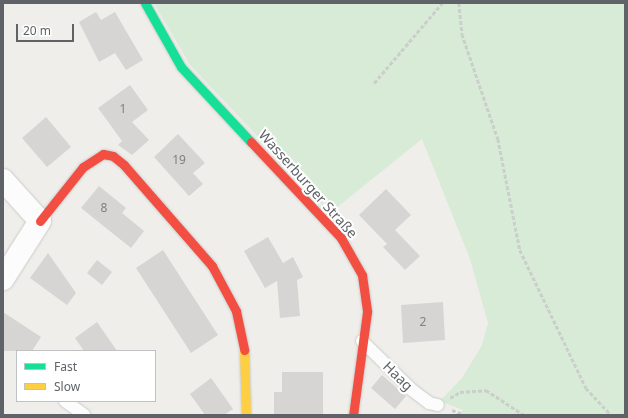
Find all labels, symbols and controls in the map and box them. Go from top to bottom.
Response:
scale bar [18,16,76,42]
text: 20 m [23,22,51,39]
house number: 1 [120,102,126,116]
street label: Wasserburger Straße [255,127,361,241]
house number: 19 [172,153,186,167]
house number: 8 [101,201,107,215]
house number: 2 [420,315,426,329]
legend [16,350,156,402]
text: Fast [54,358,77,375]
street label: Haag [380,358,416,394]
text: Slow [54,378,80,395]

